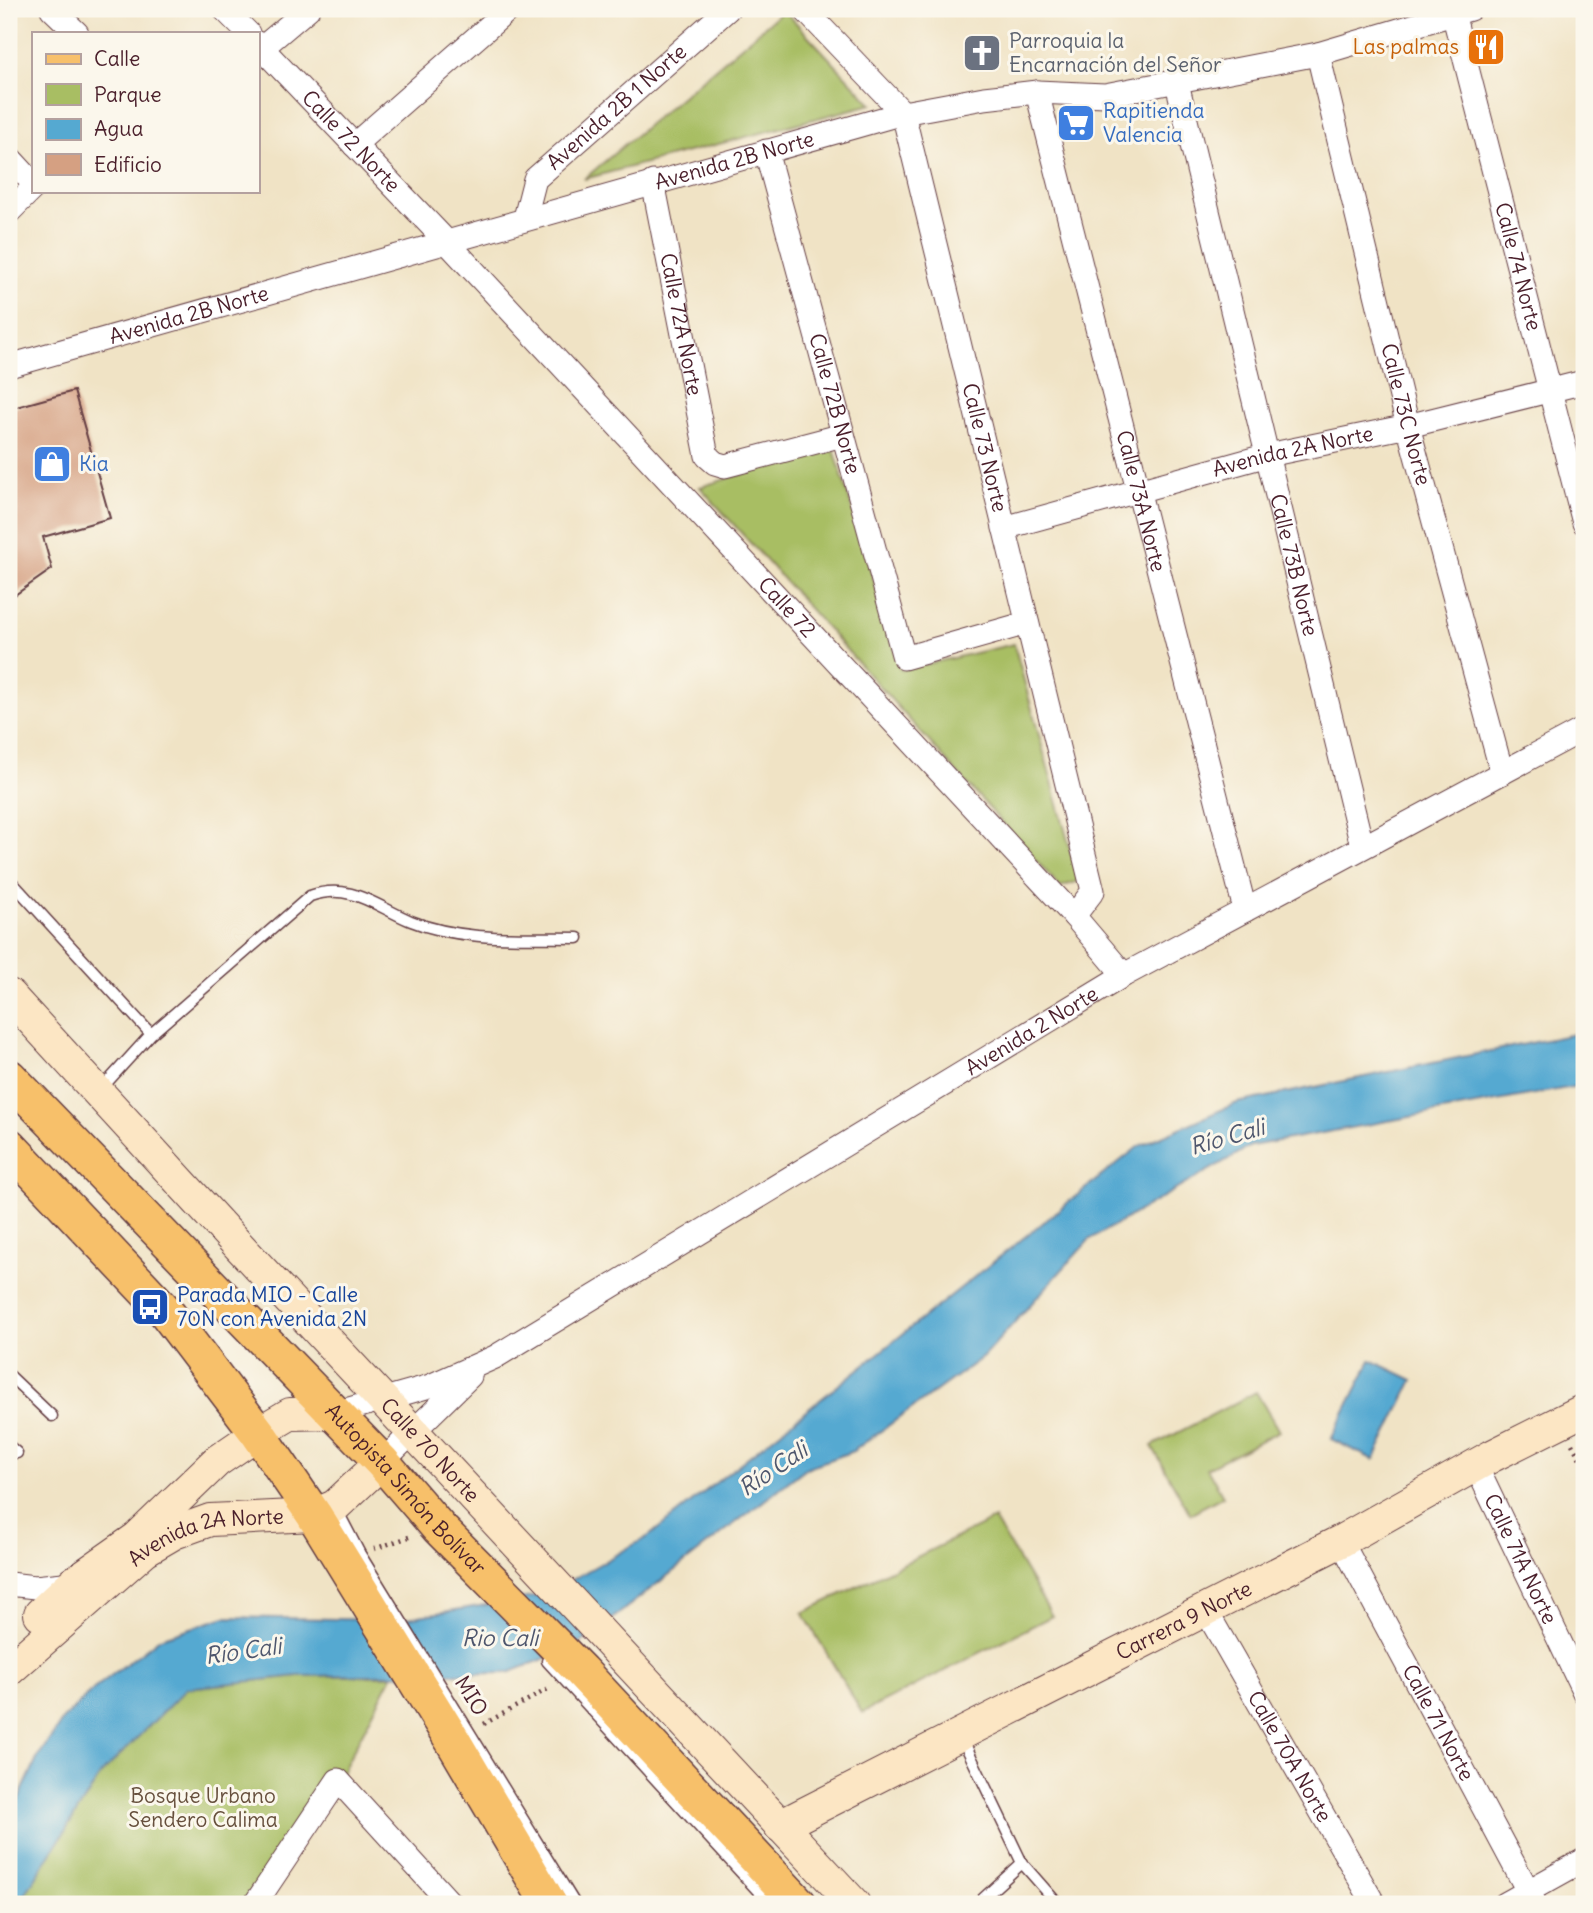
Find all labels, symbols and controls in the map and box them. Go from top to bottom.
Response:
restaurant icon: Las palmas [1465,26,1507,68]
place label: Parroquia la Encarnación del Señor [1009,27,1222,78]
legend [32,32,259,192]
church icon: Parroquia la Encarnación del Señor [961,32,1003,74]
place label: Las palmas [1353,33,1459,60]
street label: Avenida 2B 1 Norte [541,38,692,176]
text: Calle [94,45,140,72]
text: Parque [94,81,162,108]
street label: Calle 72 Norte [296,84,406,198]
place label: Rapitienda Valencia [1103,97,1205,148]
supermarket icon: Rapitienda Valencia [1055,102,1097,144]
text: Agua [94,115,143,142]
street label: Avenida 2B Norte [652,125,817,196]
text: Edificio [94,151,162,178]
street label: Calle 74 Norte [1489,200,1548,333]
street label: Calle 72A Norte [654,251,709,398]
street label: Avenida 2B Norte [106,279,272,350]
street label: Calle 72B Norte [803,330,867,477]
street label: Calle 73C Norte [1376,341,1437,488]
street label: Calle 73 Norte [956,380,1014,515]
street label: Avenida 2A Norte [1209,420,1376,483]
street label: Calle 73A Norte [1111,427,1172,574]
shop icon: Kia [31,443,73,485]
place label: Kia [79,450,109,477]
street label: Calle 73B Norte [1264,491,1325,639]
street label: Calle 72 [752,571,822,643]
street label: Avenida 2 Norte [960,980,1103,1081]
water label: Río Cali [1186,1111,1270,1161]
place label: Parada MIO - Calle 70N con Avenida 2N [177,1281,367,1332]
bus stop icon: Parada MIO - Calle 70N con Avenida 2N [129,1286,171,1328]
street label: Calle 70 Norte [375,1392,486,1508]
street label: Autopista Simón Bolívar [320,1397,492,1581]
water label: Río Cali [733,1434,815,1502]
street label: Calle 71A Norte [1478,1489,1564,1628]
street label: Avenida 2A Norte [122,1502,284,1572]
street label: Carrera 9 Norte [1111,1575,1256,1666]
water label: Rio Cali [462,1623,541,1652]
water label: Río Cali [203,1630,286,1670]
street label: Calle 71 Norte [1396,1660,1481,1785]
street label: MIO [449,1671,494,1721]
street label: Calle 70A Norte [1242,1686,1338,1827]
park label: Bosque Urbano Sendero Calima [128,1782,278,1833]

